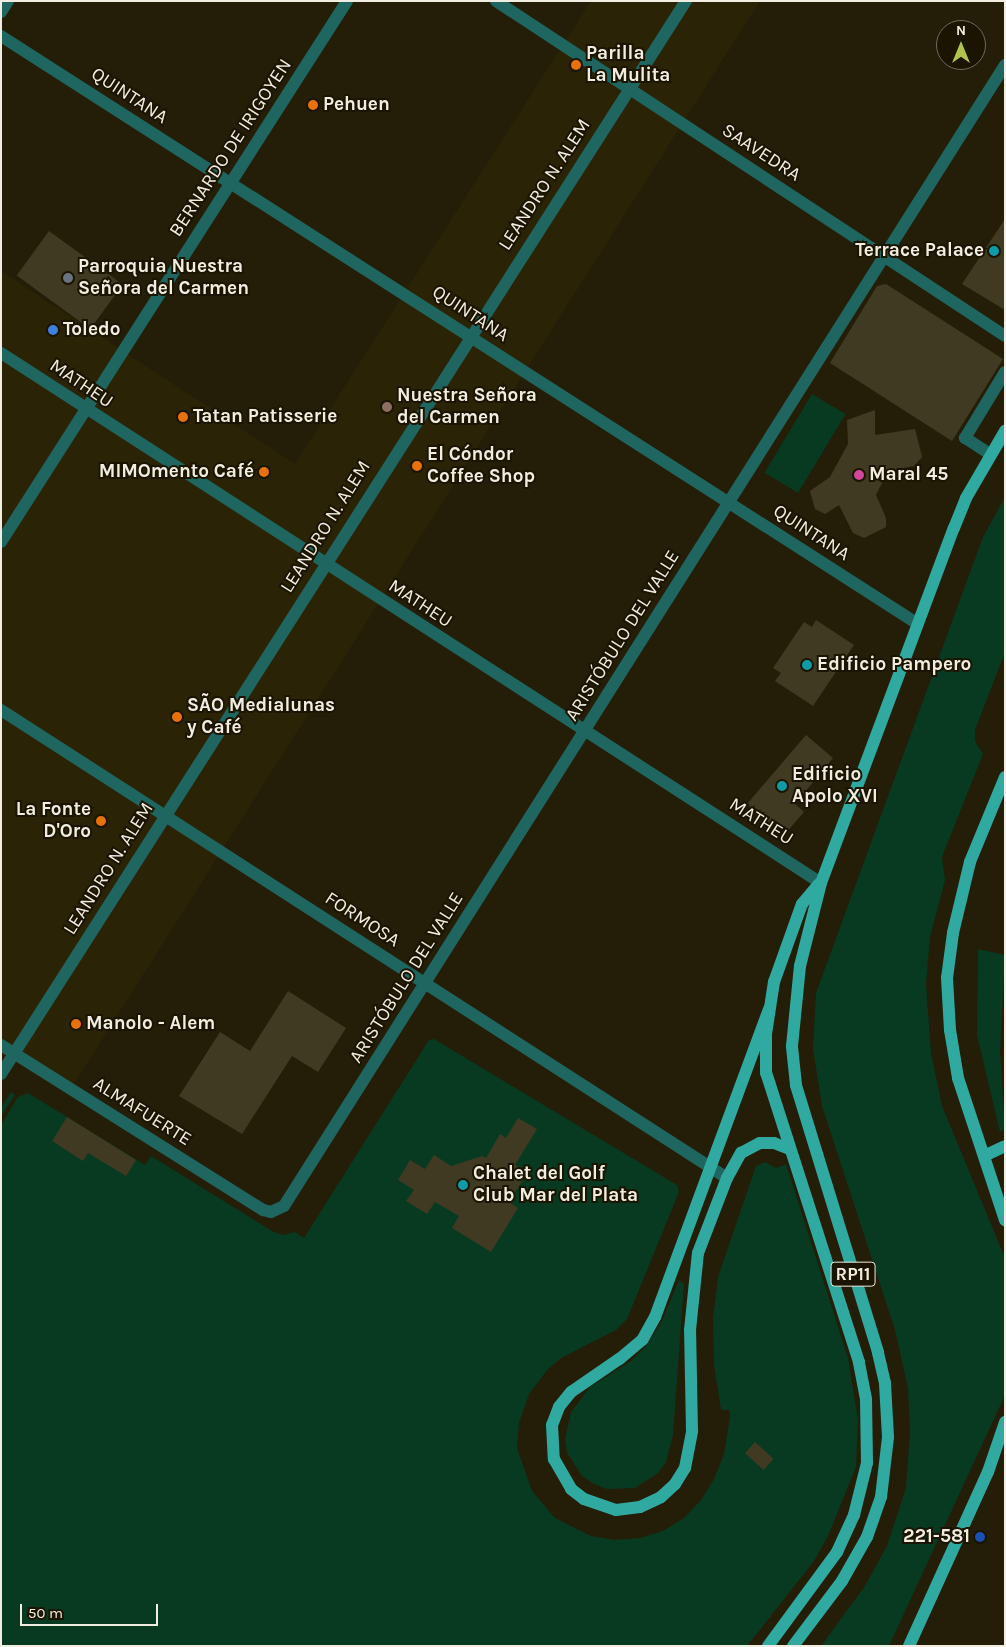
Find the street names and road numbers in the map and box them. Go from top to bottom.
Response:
street label: BERNARDO DE IRIGOYEN [165,55,297,241]
street label: QUINTANA [86,63,172,129]
street label: LEANDRO N. ALEM [494,115,596,255]
street label: SAAVEDRA [717,119,805,187]
street label: QUINTANA [427,281,513,347]
street label: MATHEU [45,355,117,413]
street label: LEANDRO N. ALEM [276,457,376,597]
street label: QUINTANA [768,500,854,566]
street label: ARISTÓBULO DEL VALLE [561,546,685,726]
street label: MATHEU [384,575,456,633]
street label: MATHEU [725,793,797,851]
street label: LEANDRO N. ALEM [59,799,159,939]
street label: FORMOSA [320,887,404,953]
street label: ARISTÓBULO DEL VALLE [345,888,469,1068]
street label: ALMAFUERTE [89,1073,195,1151]
road number: RP11 [830,1258,876,1290]

